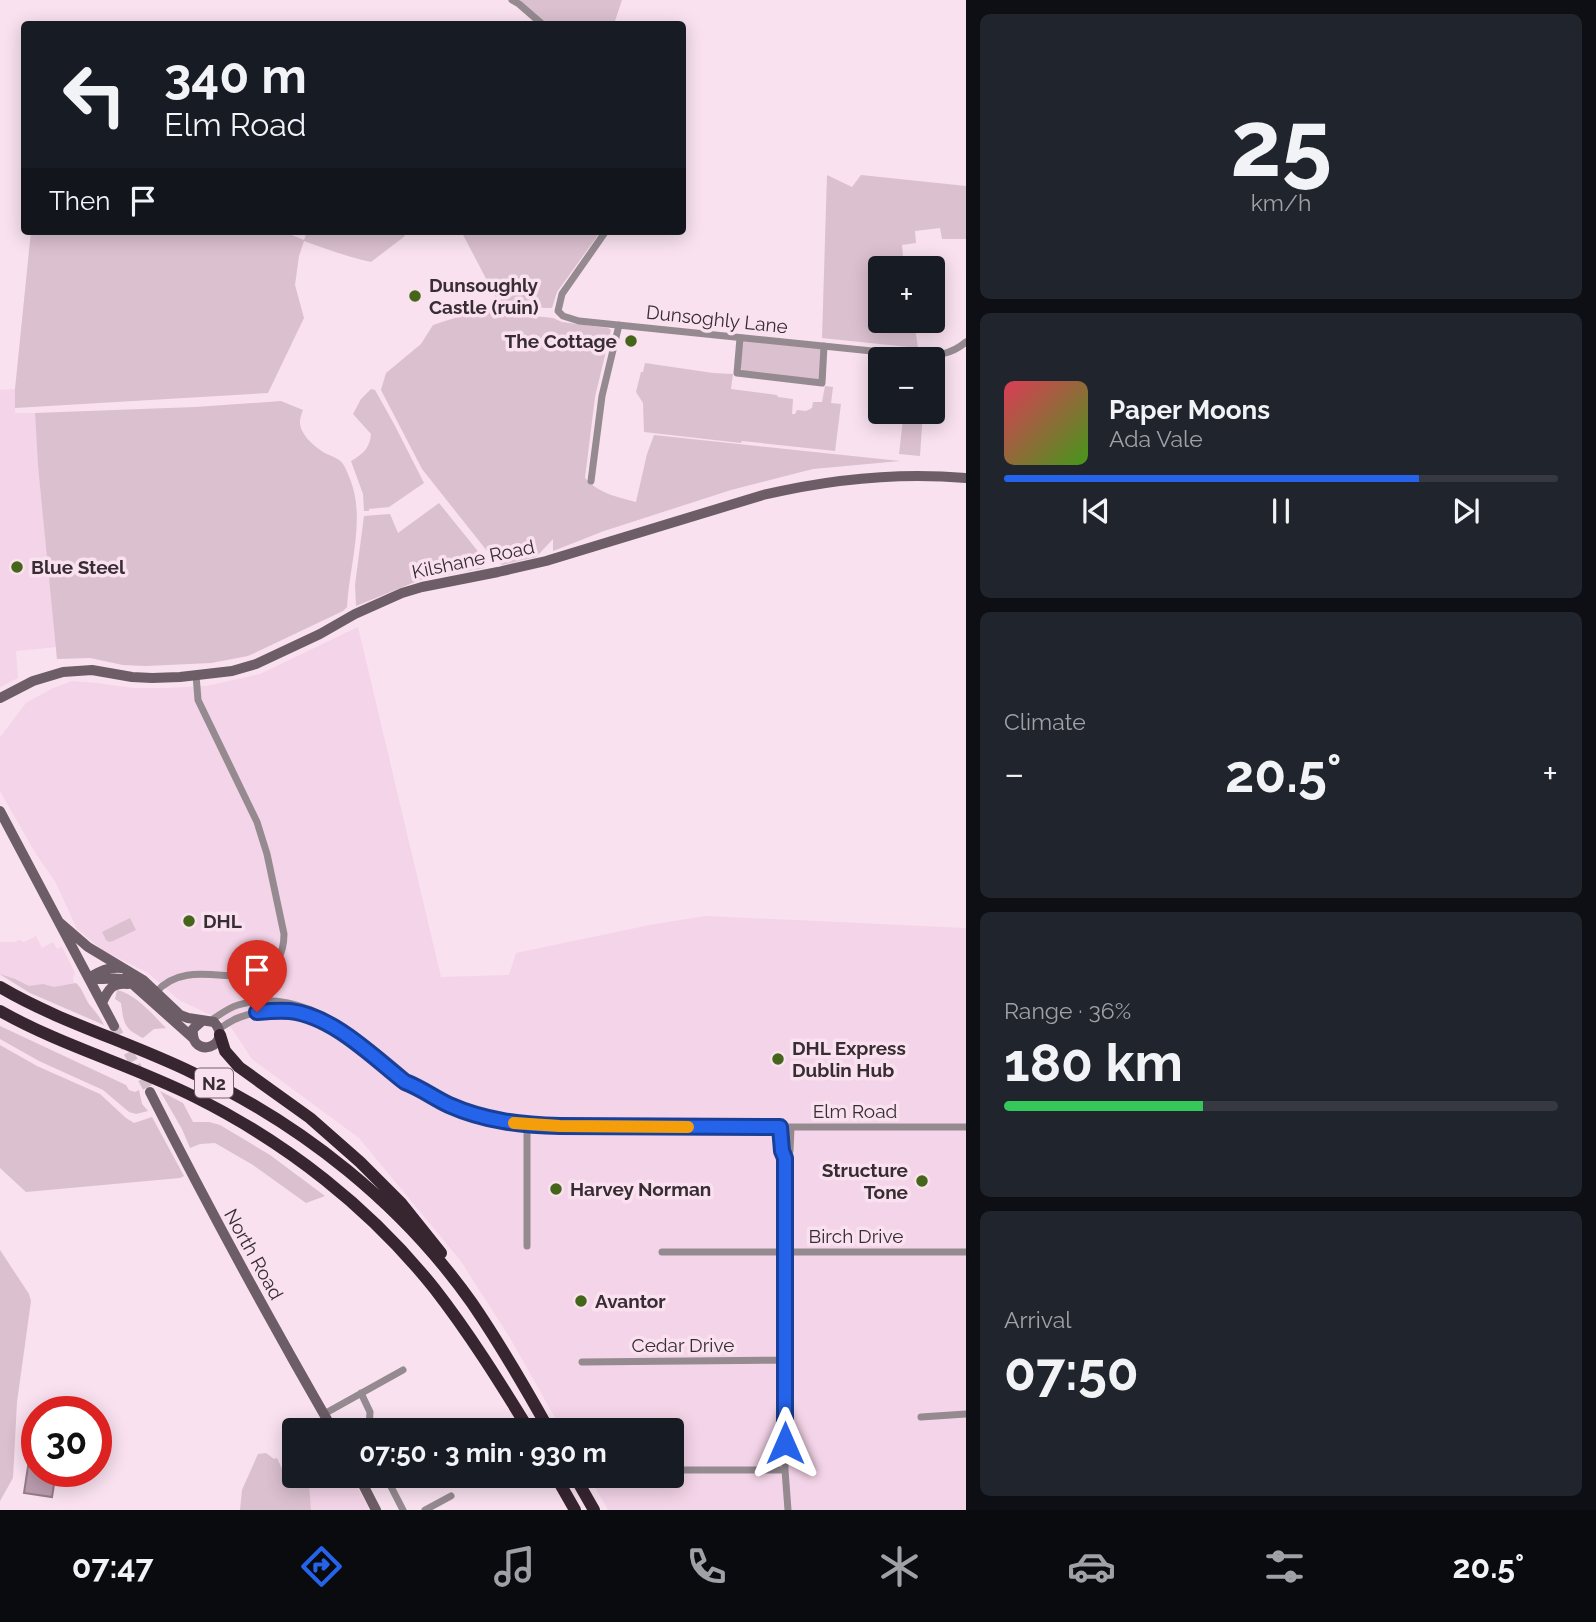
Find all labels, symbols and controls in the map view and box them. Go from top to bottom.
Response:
text: 340 m [164,47,307,104]
icon: left [49,49,140,140]
text: 25 [1230,90,1332,197]
text: Elm Road [164,106,307,143]
icon: arrive [124,182,162,220]
text: Then [49,186,110,216]
text: km/h [1251,189,1311,216]
map controls [868,256,945,424]
button: + [868,256,945,333]
place label: Dunsoughly Castle (ruin) [429,274,539,318]
marker: Dunsoughly Castle (ruin) [407,288,423,304]
street label: Dunsoghly Lane [645,301,789,337]
place label: The Cottage [505,330,617,352]
marker: The Cottage [623,333,639,349]
button: − [868,347,945,424]
text: Paper Moons [1109,395,1270,425]
text: Ada Vale [1109,425,1203,452]
icon: previous [1077,492,1115,530]
icon: pause [1262,492,1300,530]
icon: next [1447,492,1485,530]
street label: Kilshane Road [410,535,536,583]
place label: Blue Steel [31,556,126,578]
marker: Blue Steel [9,559,25,575]
text: Climate [1004,708,1086,735]
text: 20.5° [1225,743,1342,804]
text: − [1004,751,1024,796]
text: + [1542,751,1558,796]
place label: DHL [203,910,242,932]
marker: DHL [181,913,197,929]
pin [227,940,287,1012]
icon: arrive [238,951,276,989]
text: Range · 36% [1004,997,1131,1024]
text: 180 km [1004,1032,1183,1093]
place label: DHL Express Dublin Hub [792,1037,906,1081]
marker: DHL Express Dublin Hub [770,1051,786,1067]
road number: N2 [195,1068,233,1098]
street label: Elm Road [813,1100,897,1122]
place label: Structure Tone [822,1159,908,1203]
marker: Structure Tone [914,1173,930,1189]
place label: Harvey Norman [570,1178,711,1200]
marker: Harvey Norman [548,1181,564,1197]
street label: North Road [220,1205,288,1303]
street label: Birch Drive [809,1225,903,1247]
place label: Avantor [595,1290,666,1312]
marker: Avantor [573,1293,589,1309]
text: Arrival [1004,1306,1071,1333]
street label: Cedar Drive [632,1334,734,1356]
text: 07:50 [1004,1341,1139,1402]
speed limit sign: 30 [21,1396,112,1487]
position arrow [748,1406,822,1480]
text: 07:50 · 3 min · 930 m [359,1438,607,1468]
icon: directions [297,1542,346,1591]
icon: music [490,1542,539,1591]
icon: phone [682,1542,731,1591]
icon: climate [875,1542,924,1591]
icon: car [1067,1542,1116,1591]
icon: filters [1260,1542,1309,1591]
text: 07:47 [72,1548,154,1585]
text: 20.5° [1452,1548,1524,1585]

